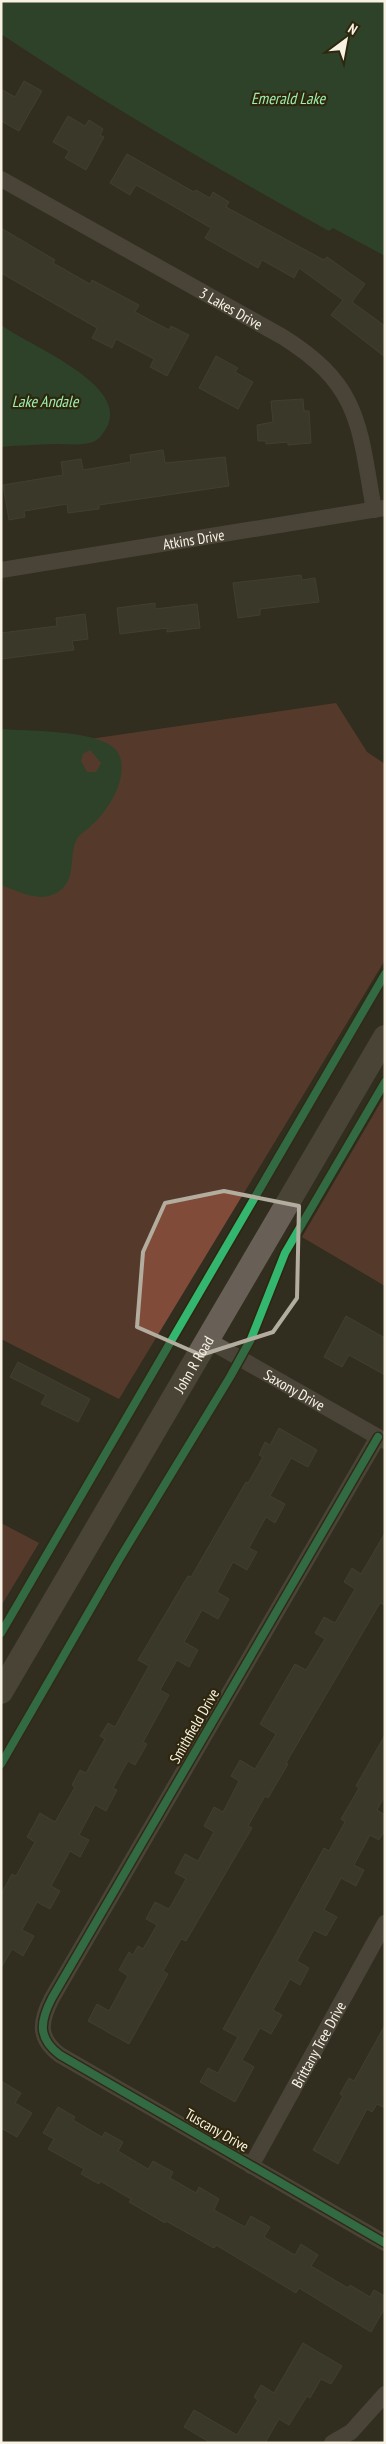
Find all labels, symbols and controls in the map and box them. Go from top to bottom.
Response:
north arrow [321,15,371,65]
text: N [345,19,361,39]
water label: Emerald Lake [251,88,326,108]
street label: 3 Lakes Drive [196,283,266,333]
water label: Lake Andale [12,391,80,411]
street label: Atkins Drive [161,524,226,553]
street label: John R Road [169,1332,217,1397]
street label: Saxony Drive [261,1365,328,1414]
street label: Smithfield Drive [165,1685,223,1767]
street label: Brittany Tree Drive [287,1998,350,2091]
street label: Tuscany Drive [182,2104,252,2156]

